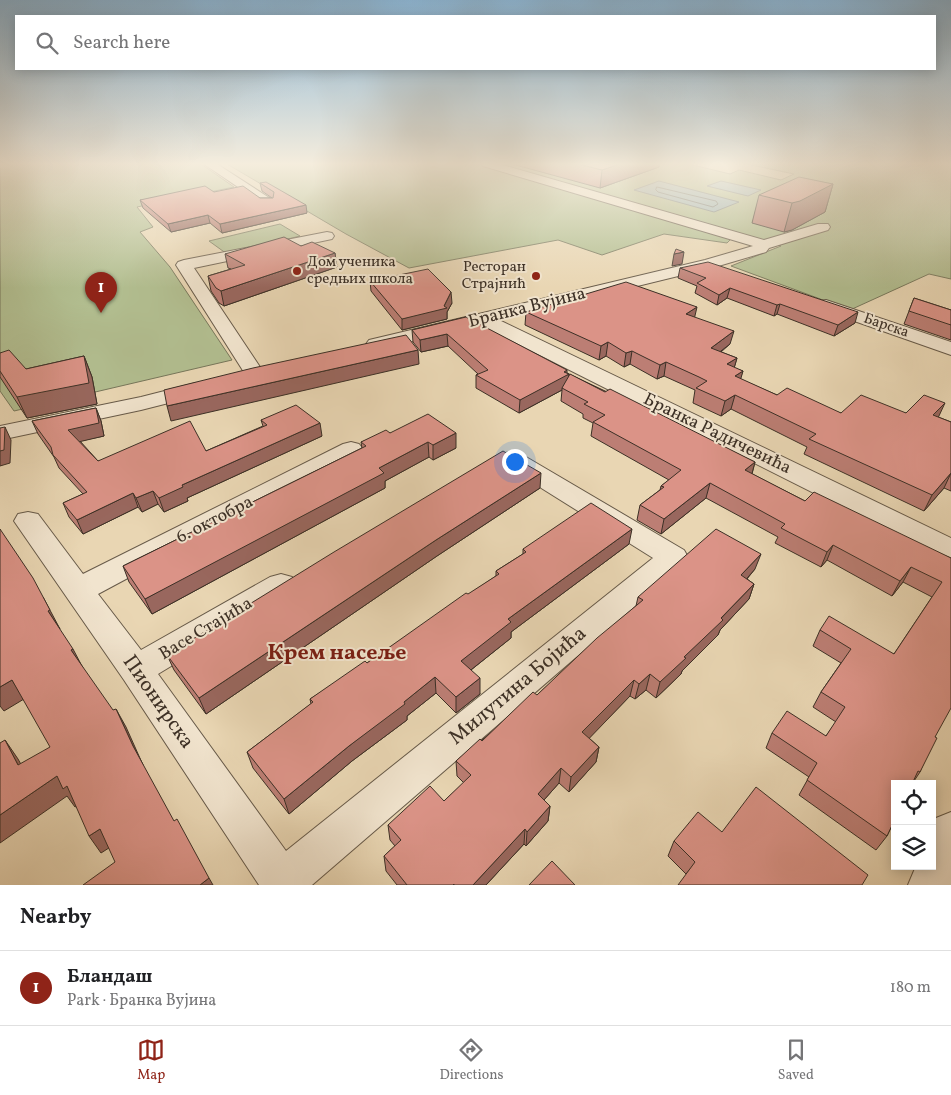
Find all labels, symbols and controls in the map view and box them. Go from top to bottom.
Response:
search box [15,15,936,70]
icon: search [33,29,61,57]
text: Search here [73,30,170,56]
place label: Дом ученика средњих школа [307,252,413,290]
place label: Ресторан Страјнић [462,257,526,295]
marker: Дом ученика средњих школа [291,265,303,277]
marker: Ресторан Страјнић [530,270,542,282]
pin: 1 [85,272,117,313]
street label: Бранка Вујина [466,281,588,335]
street label: Барска [860,308,912,344]
street label: Бранка Радичевића [639,387,795,481]
your location [502,449,528,475]
street label: 6. октобра [172,490,258,550]
street label: Васе Стајића [154,591,258,667]
street label: Милутина Бојића [443,620,593,752]
district label: Крем насеље [268,638,406,669]
street label: Пионирска [115,649,201,755]
map controls [891,780,936,870]
button: locate [891,780,936,825]
button: layers [891,825,936,870]
text: Nearby [20,903,91,932]
text: Бландаш [67,964,152,990]
text: 1 [33,977,39,999]
text: 180 m [890,977,931,999]
text: Park · Бранка Вујина [67,990,216,1012]
tab: Map [137,1036,165,1085]
tab: Directions [439,1036,504,1085]
tab: Saved [778,1036,814,1085]

